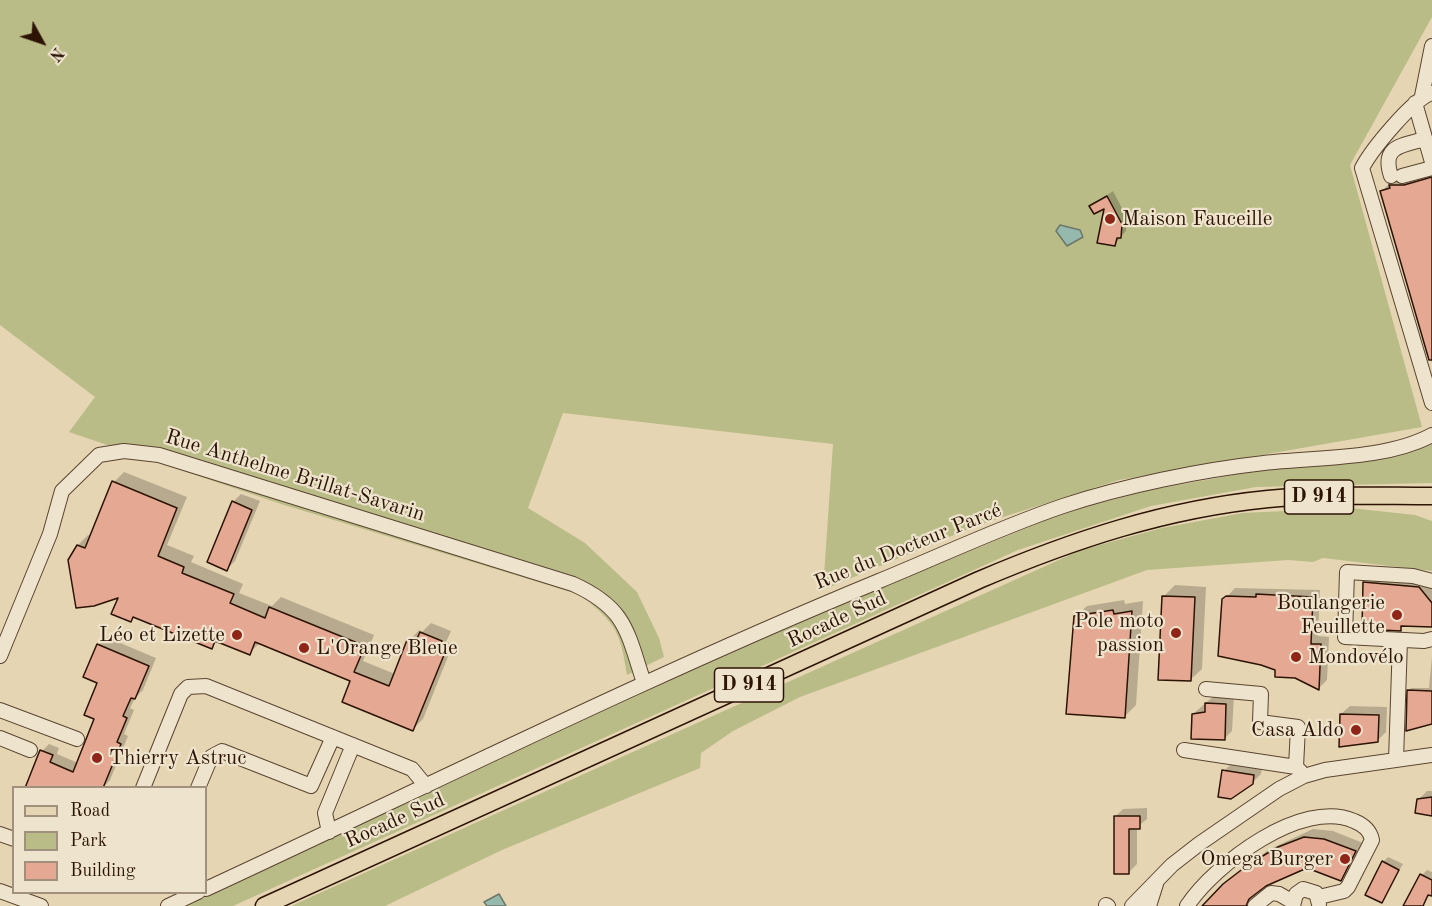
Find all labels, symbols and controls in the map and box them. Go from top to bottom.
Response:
north arrow [12,12,72,72]
text: N [46,44,66,63]
place label: Maison Fauceille [1122,206,1272,232]
marker: Maison Fauceille [1103,212,1117,226]
street label: Rue Anthelme Brillat-Savarin [162,424,428,528]
road number: D 914 [1284,480,1354,514]
street label: Rue du Docteur Parcé [811,498,1005,596]
street label: Rocade Sud [783,586,891,654]
place label: Boulangerie Feuillette [1277,590,1385,640]
place label: Pole moto passion [1074,608,1164,658]
marker: Boulangerie Feuillette [1390,608,1404,622]
place label: Léo et Lizette [99,622,225,648]
marker: Pole moto passion [1169,626,1183,640]
marker: Léo et Lizette [230,628,244,642]
place label: L'Orange Bleue [316,635,458,661]
marker: L'Orange Bleue [297,641,311,655]
place label: Mondovélo [1308,644,1404,670]
marker: Mondovélo [1289,650,1303,664]
road number: D 914 [714,668,783,702]
place label: Casa Aldo [1251,717,1344,743]
marker: Casa Aldo [1349,723,1363,737]
place label: Thierry Astruc [109,745,246,771]
marker: Thierry Astruc [90,751,104,765]
legend [12,786,207,894]
street label: Rocade Sud [341,788,449,854]
text: Road [70,802,110,820]
text: Park [70,832,107,850]
place label: Omega Burger [1200,846,1333,872]
marker: Omega Burger [1338,852,1352,866]
text: Building [70,862,135,880]

